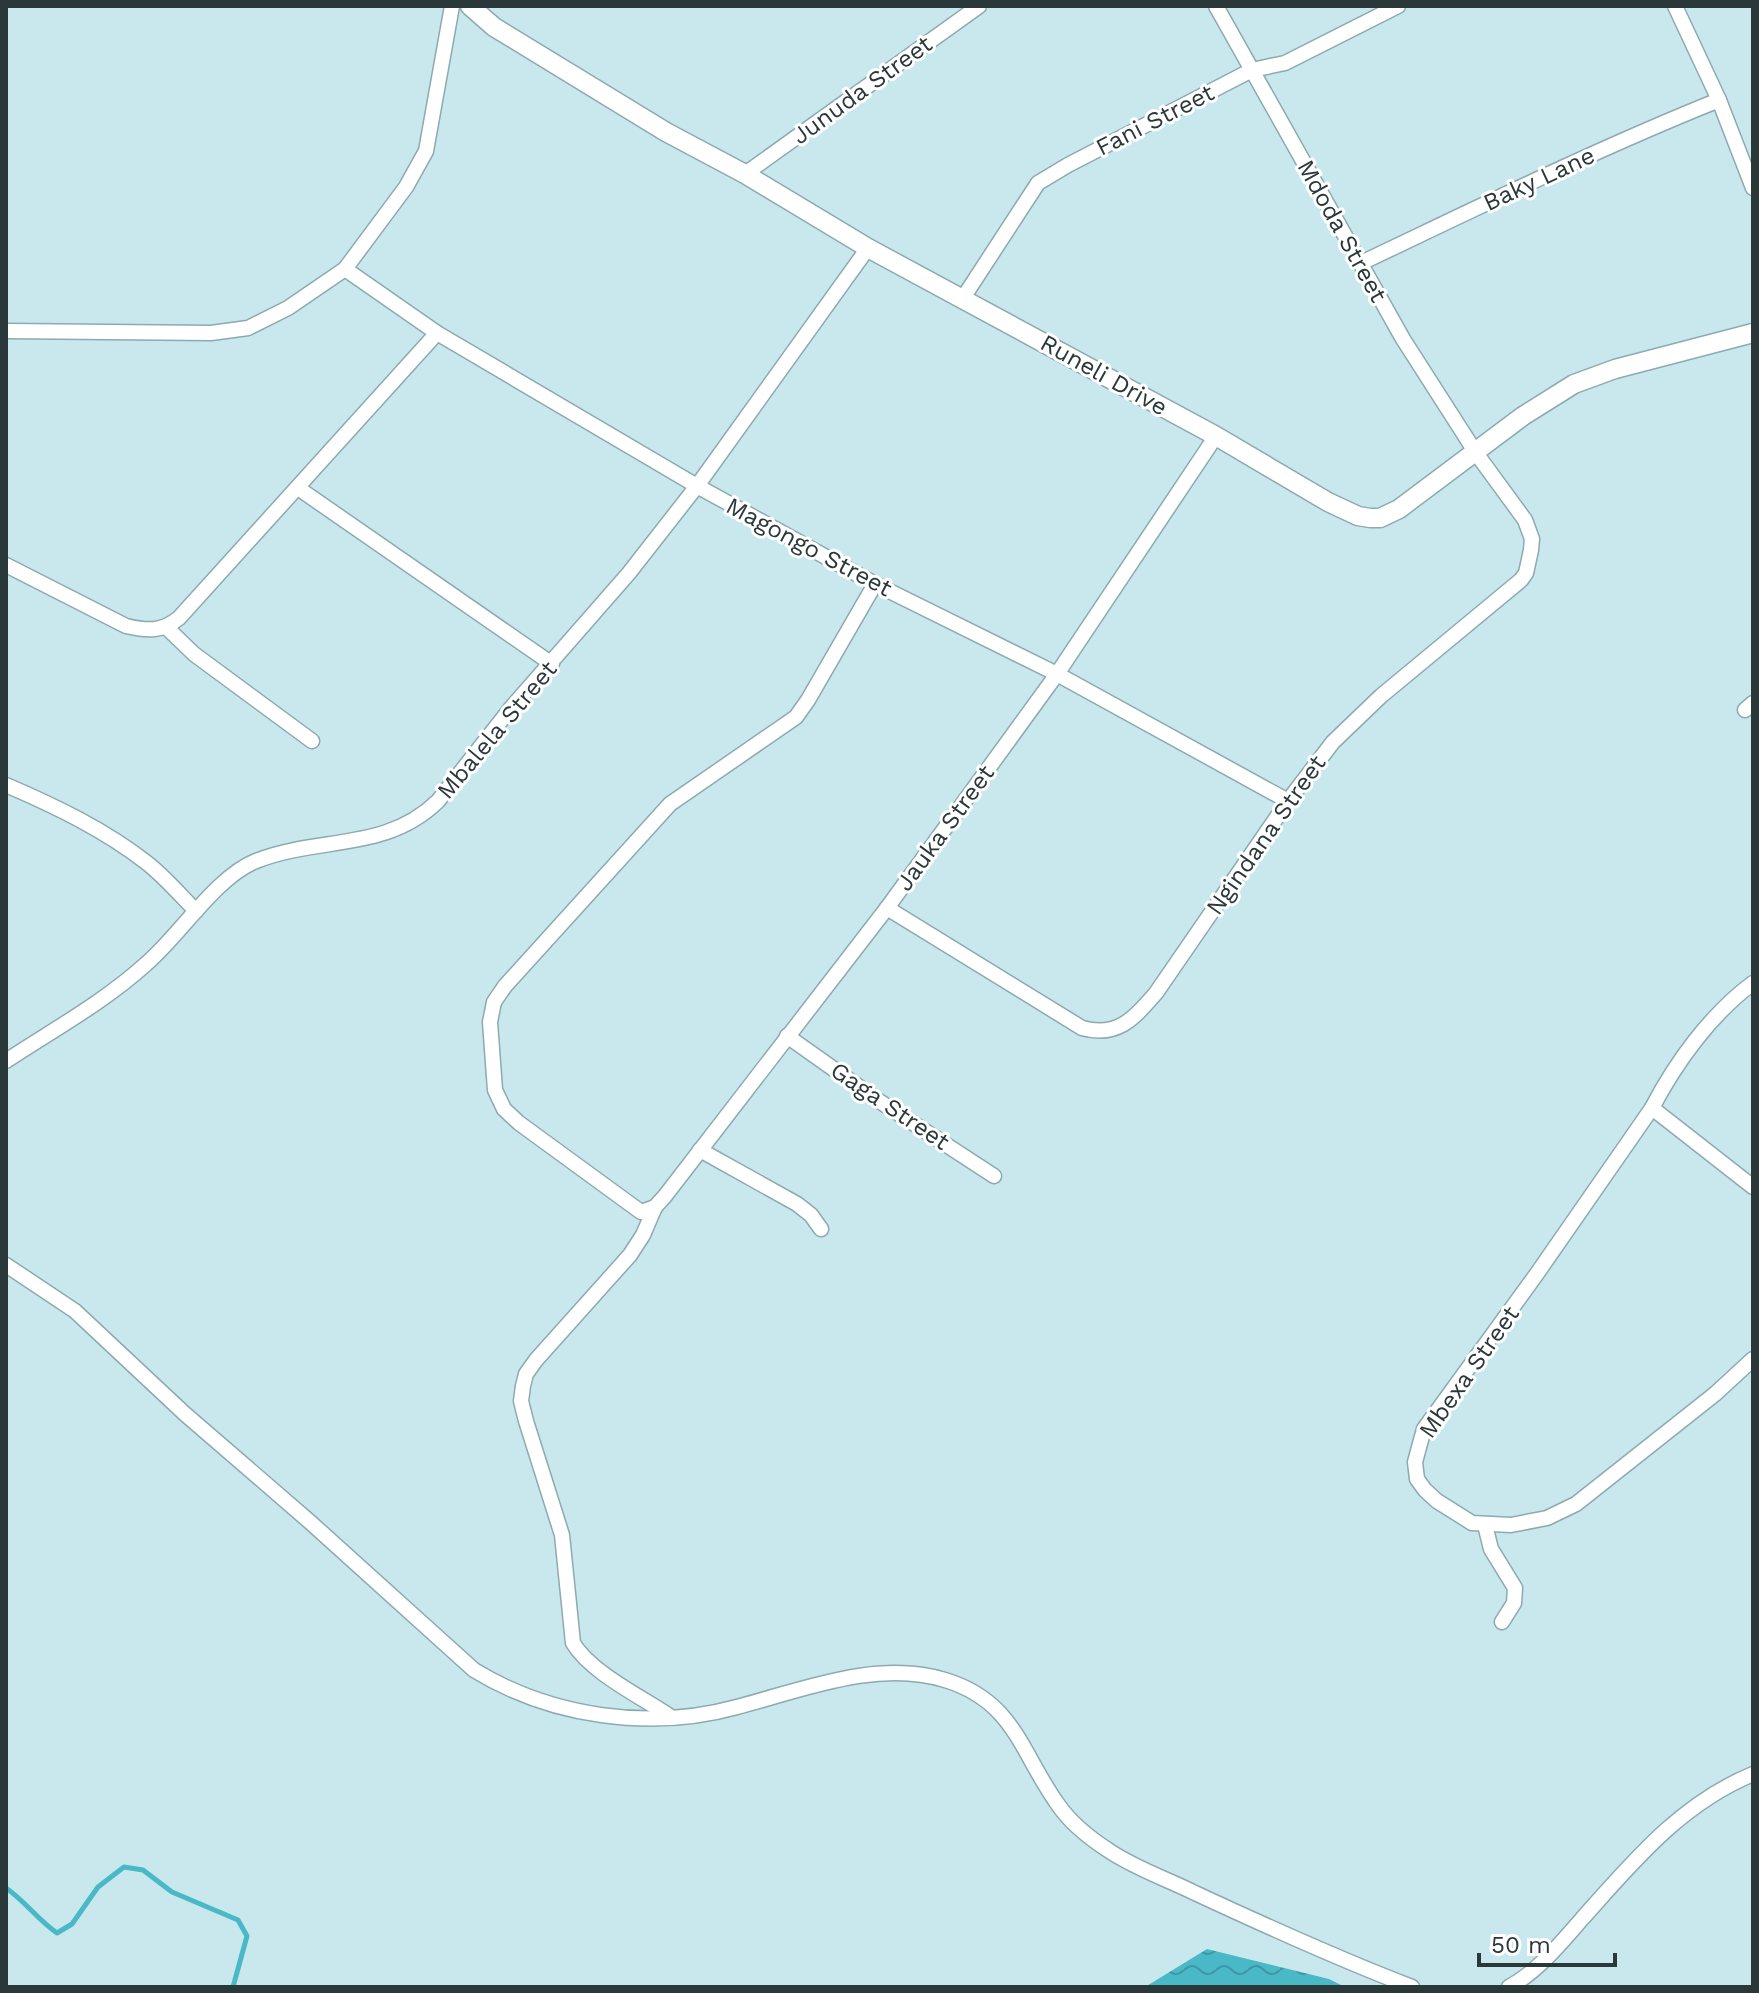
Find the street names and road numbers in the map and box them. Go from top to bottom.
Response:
street label: Junuda Street [786,30,938,150]
street label: Fani Street [1091,78,1219,162]
street label: Baky Lane [1479,141,1599,217]
street label: Mdoda Street [1291,155,1393,307]
street label: Runeli Drive [1036,329,1172,421]
street label: Magongo Street [721,492,897,602]
street label: Mbalela Street [431,656,563,804]
street label: Ngindana Street [1201,750,1331,920]
street label: Jauka Street [890,760,1000,896]
street label: Gaga Street [825,1056,955,1156]
street label: Mbexa Street [1413,1301,1525,1443]

